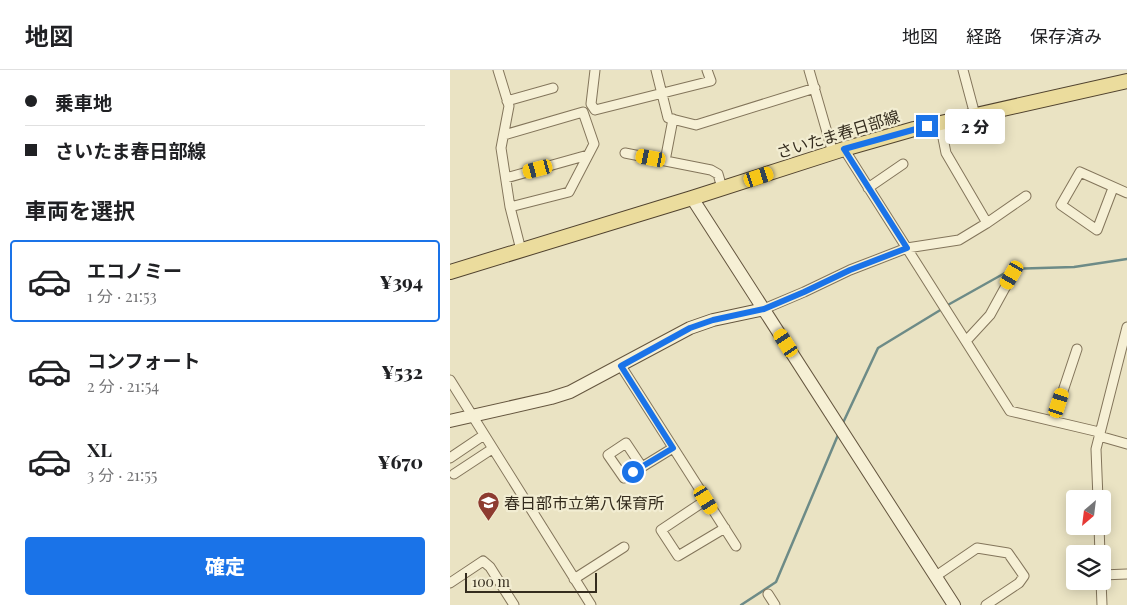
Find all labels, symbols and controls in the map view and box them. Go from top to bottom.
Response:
text: 地図 [25,19,73,51]
text: 地図 [902,24,938,48]
text: 経路 [966,24,1002,48]
text: 保存済み [1030,24,1102,48]
text: 乗車地 [55,89,112,115]
street label: さいたま春日部線 [774,105,902,162]
callout: 2 分 [944,108,1004,144]
route end [916,115,938,137]
text: 2 分 [961,116,989,137]
text: さいたま春日部線 [55,137,206,163]
car [634,148,667,168]
car [521,158,554,180]
car [742,165,775,189]
text: 車両を選択 [25,195,135,225]
text: エコノミー [87,257,182,283]
car [998,258,1025,292]
icon: car [27,259,72,304]
text: ¥394 [379,268,423,294]
text: 1 分 · 21:53 [87,285,157,306]
car [771,326,800,360]
text: コンフォート [87,347,200,373]
icon: car [27,349,72,394]
text: ¥532 [381,358,423,384]
text: 2 分 · 21:54 [87,375,159,396]
car [1047,386,1070,420]
text: XL [87,436,112,462]
icon: car [27,439,72,484]
text: ¥670 [377,448,423,474]
route start [622,461,644,483]
text: 3 分 · 21:55 [87,464,158,485]
car [691,483,720,517]
north arrow [1066,490,1111,535]
map controls [1066,490,1111,590]
school or university icon: 春日部市立第八保育所 [476,491,500,522]
place label: 春日部市立第八保育所 [504,492,664,513]
button: 確定 [25,537,425,595]
button: layers [1066,545,1111,590]
scale bar [465,570,598,593]
text: 100 m [472,572,510,591]

